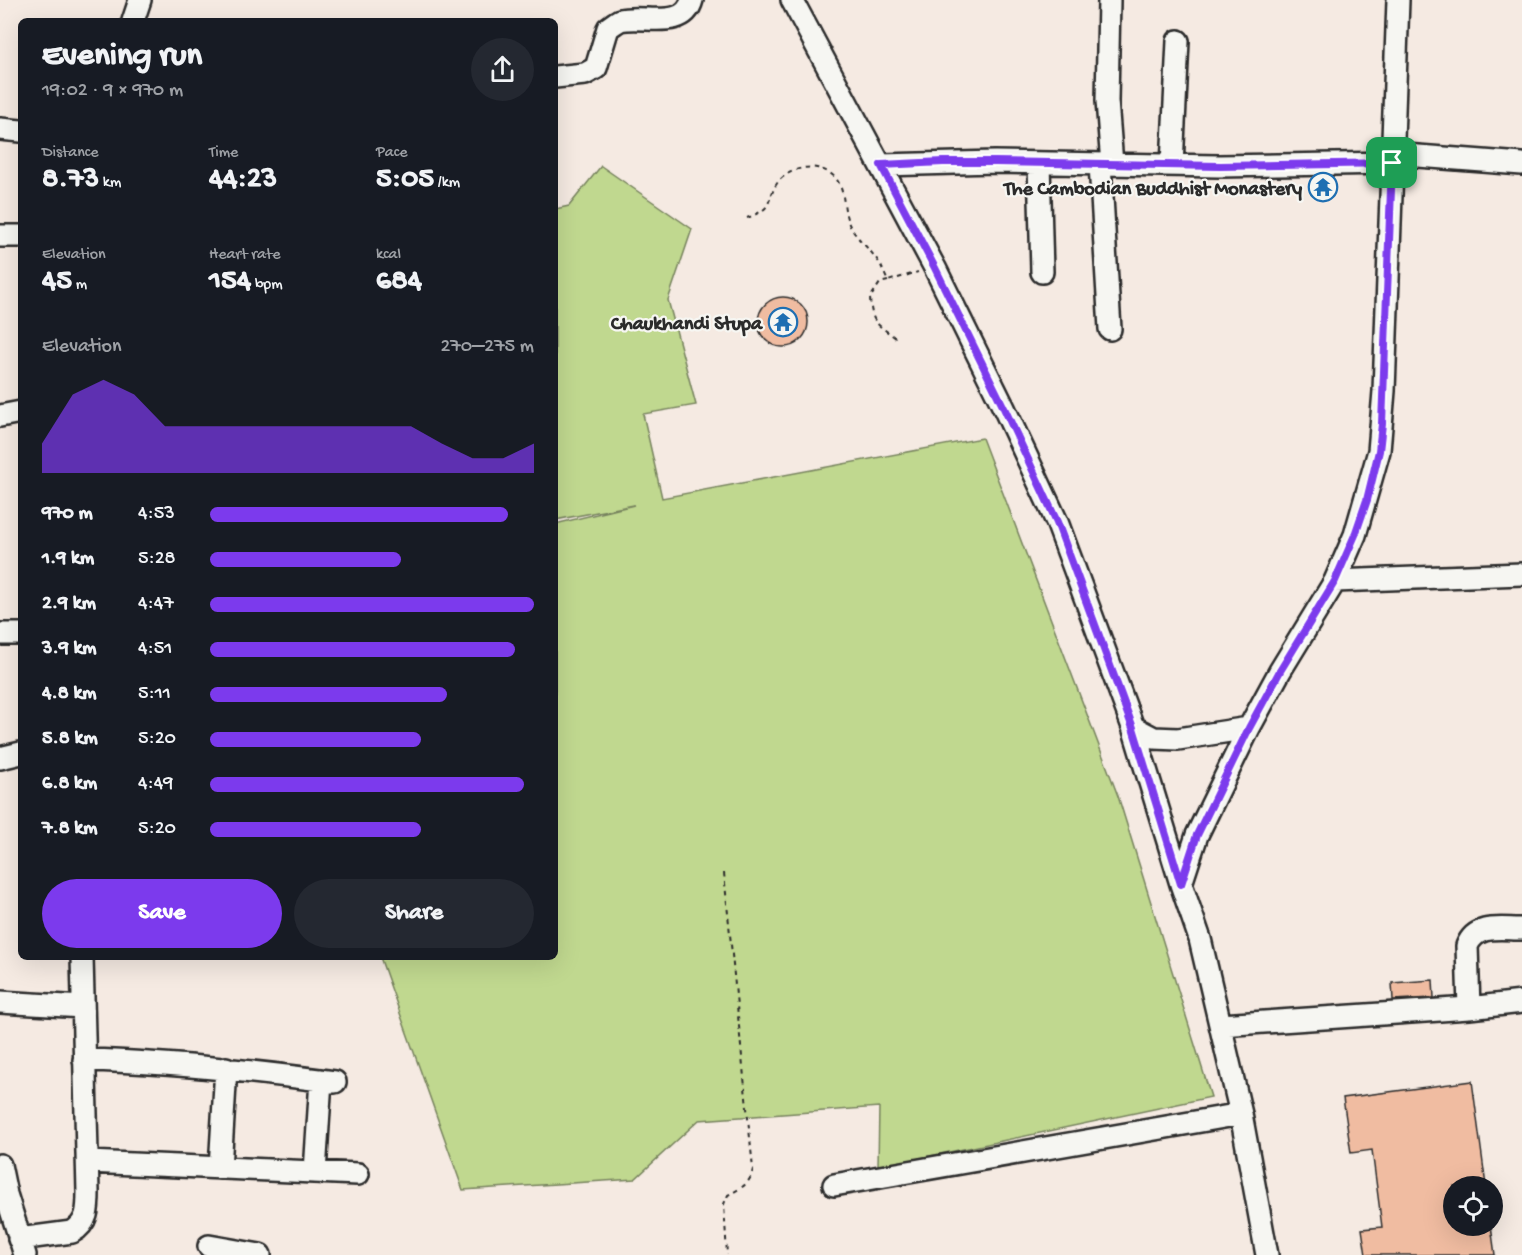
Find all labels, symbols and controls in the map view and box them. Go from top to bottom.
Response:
text: Evening run [42,38,202,76]
button: share [471,38,534,101]
text: 19:02 · 9 × 970 m [42,80,183,103]
pin [1366,137,1417,188]
text: Distance [42,144,99,163]
text: Time [209,144,238,163]
text: Pace [376,144,407,163]
icon: arrive [1375,146,1408,179]
text: 8.73 [42,163,99,198]
text: 44:23 [209,163,277,198]
text: 5:05 [376,163,434,198]
temple icon: The Cambodian Buddhist Monastery [1307,171,1339,203]
text: km [99,174,121,193]
text: /km [434,174,460,193]
place label: The Cambodian Buddhist Monastery [1002,179,1302,202]
text: Elevation [42,246,106,265]
text: Heart rate [209,246,281,265]
text: kcal [376,246,401,265]
text: 45 [42,265,72,300]
text: 154 [209,265,251,300]
text: 684 [376,265,422,300]
text: m [72,276,87,295]
text: bpm [251,276,283,295]
temple icon: Chaukhandi Stupa [767,306,799,338]
place label: Chaukhandi Stupa [610,314,763,337]
text: Elevation [42,336,122,359]
text: 270–275 m [441,336,534,359]
text: 970 m [42,503,93,526]
text: 4:53 [138,503,175,526]
text: 1.9 km [42,548,94,571]
text: 5:28 [138,548,176,571]
text: 2.9 km [42,593,96,616]
text: 4:47 [138,593,174,616]
text: 3.9 km [42,638,97,661]
text: 4:51 [138,638,172,661]
text: 4.8 km [42,683,97,706]
text: 5:11 [138,683,171,706]
text: 5.8 km [42,728,98,751]
text: 5:20 [138,728,176,751]
text: 6.8 km [42,773,97,796]
text: 4:49 [138,773,173,796]
text: 7.8 km [42,818,98,841]
text: 5:20 [138,818,176,841]
button: Save [42,879,282,948]
button: Share [294,879,534,948]
map controls [1443,1176,1503,1236]
button: locate [1443,1176,1503,1236]

